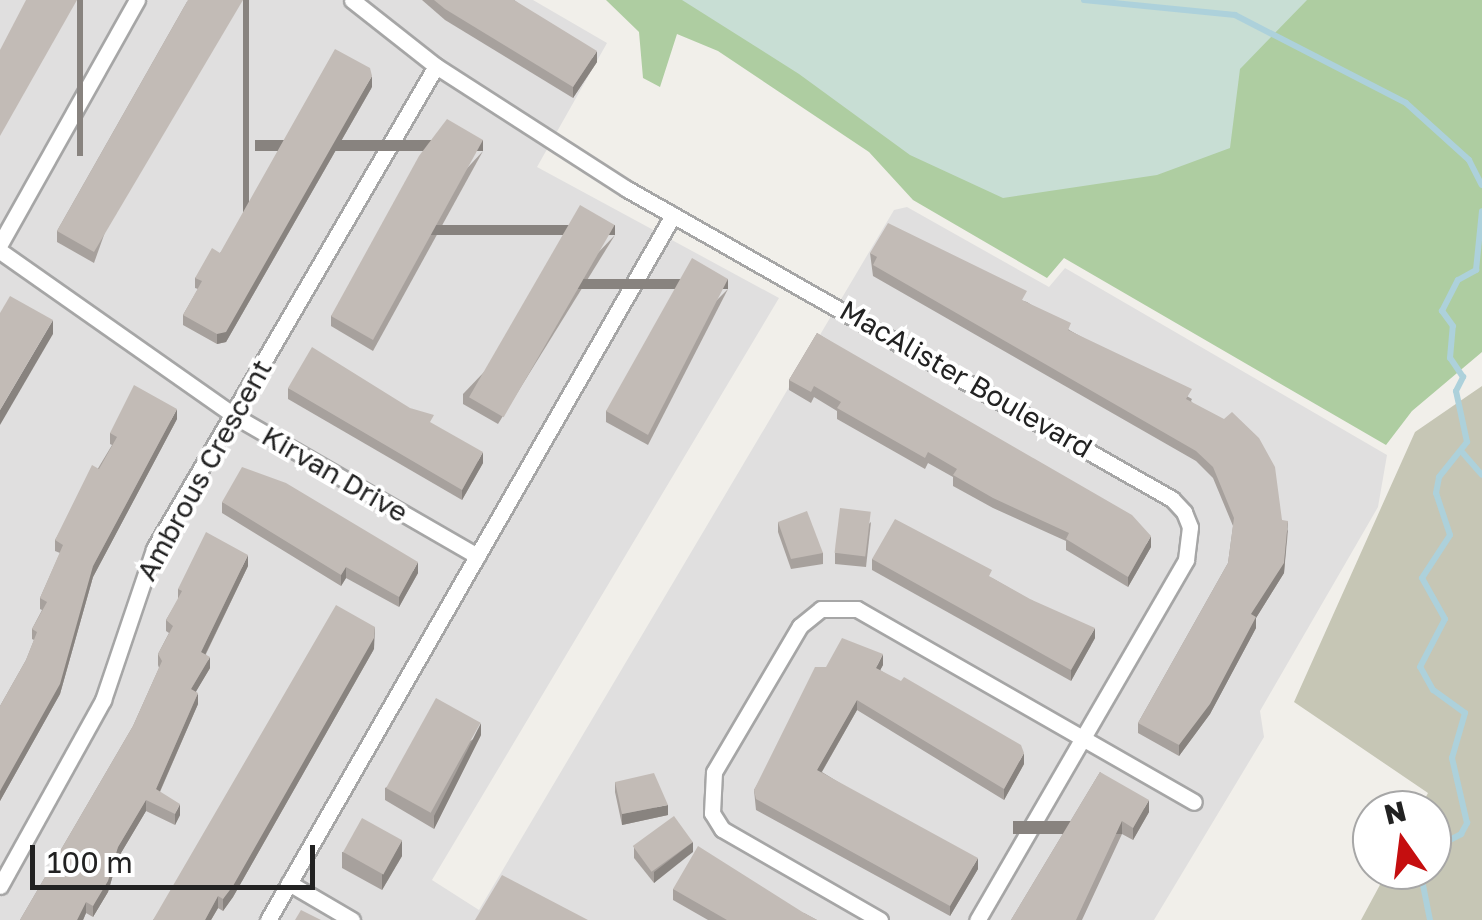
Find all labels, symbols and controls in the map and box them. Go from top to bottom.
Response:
street label: MacAlister Boulevard [834,293,1098,465]
street label: Ambrous Crescent [129,354,279,586]
street label: Kirvan Drive [256,419,414,529]
north arrow [1352,790,1452,890]
text: N [1381,794,1409,831]
scale bar [35,825,320,887]
text: 100 m [47,844,133,880]

